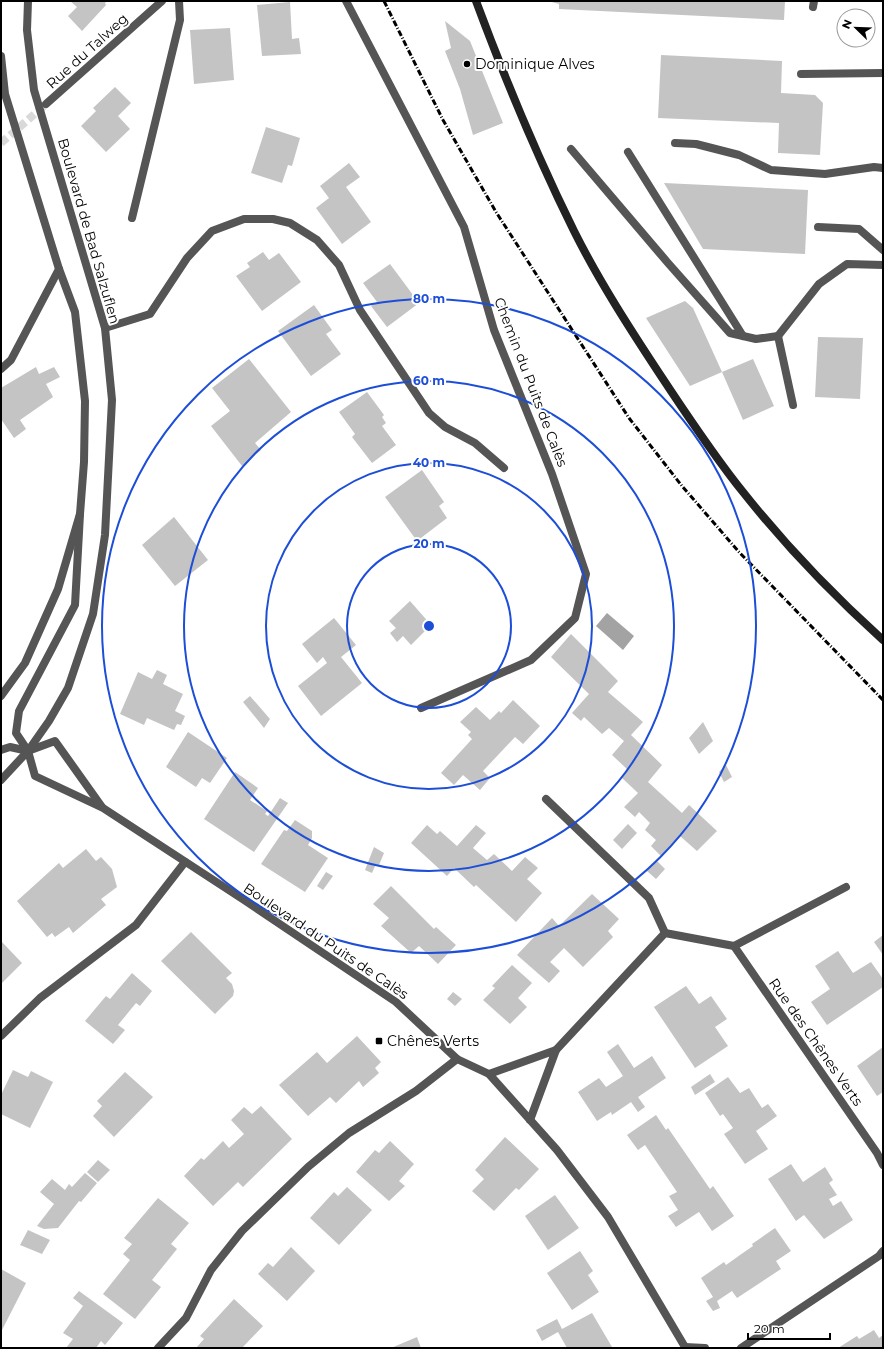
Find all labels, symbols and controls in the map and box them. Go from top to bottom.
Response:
north arrow [836,8,876,48]
street label: Rue du Talweg [42,10,132,92]
text: N [839,17,855,31]
place label: Dominique Alves [475,55,595,73]
marker: Dominique Alves [462,59,472,69]
street label: Boulevard de Bad Salzuflen [54,136,124,326]
text: 80 m [413,291,445,306]
street label: Chemin du Puits de Calès [490,295,572,469]
text: 60 m [413,373,445,388]
text: 40 m [413,455,445,470]
text: 20 m [413,536,445,551]
centre of rings [422,619,436,633]
street label: Boulevard du Puits de Calès [240,879,412,1003]
street label: Rue des Chênes Verts [765,975,867,1110]
place label: Chênes Verts [387,1032,479,1050]
marker: Chênes Verts [374,1036,384,1046]
scale bar [748,1315,830,1341]
text: 20 m [754,1321,785,1336]

